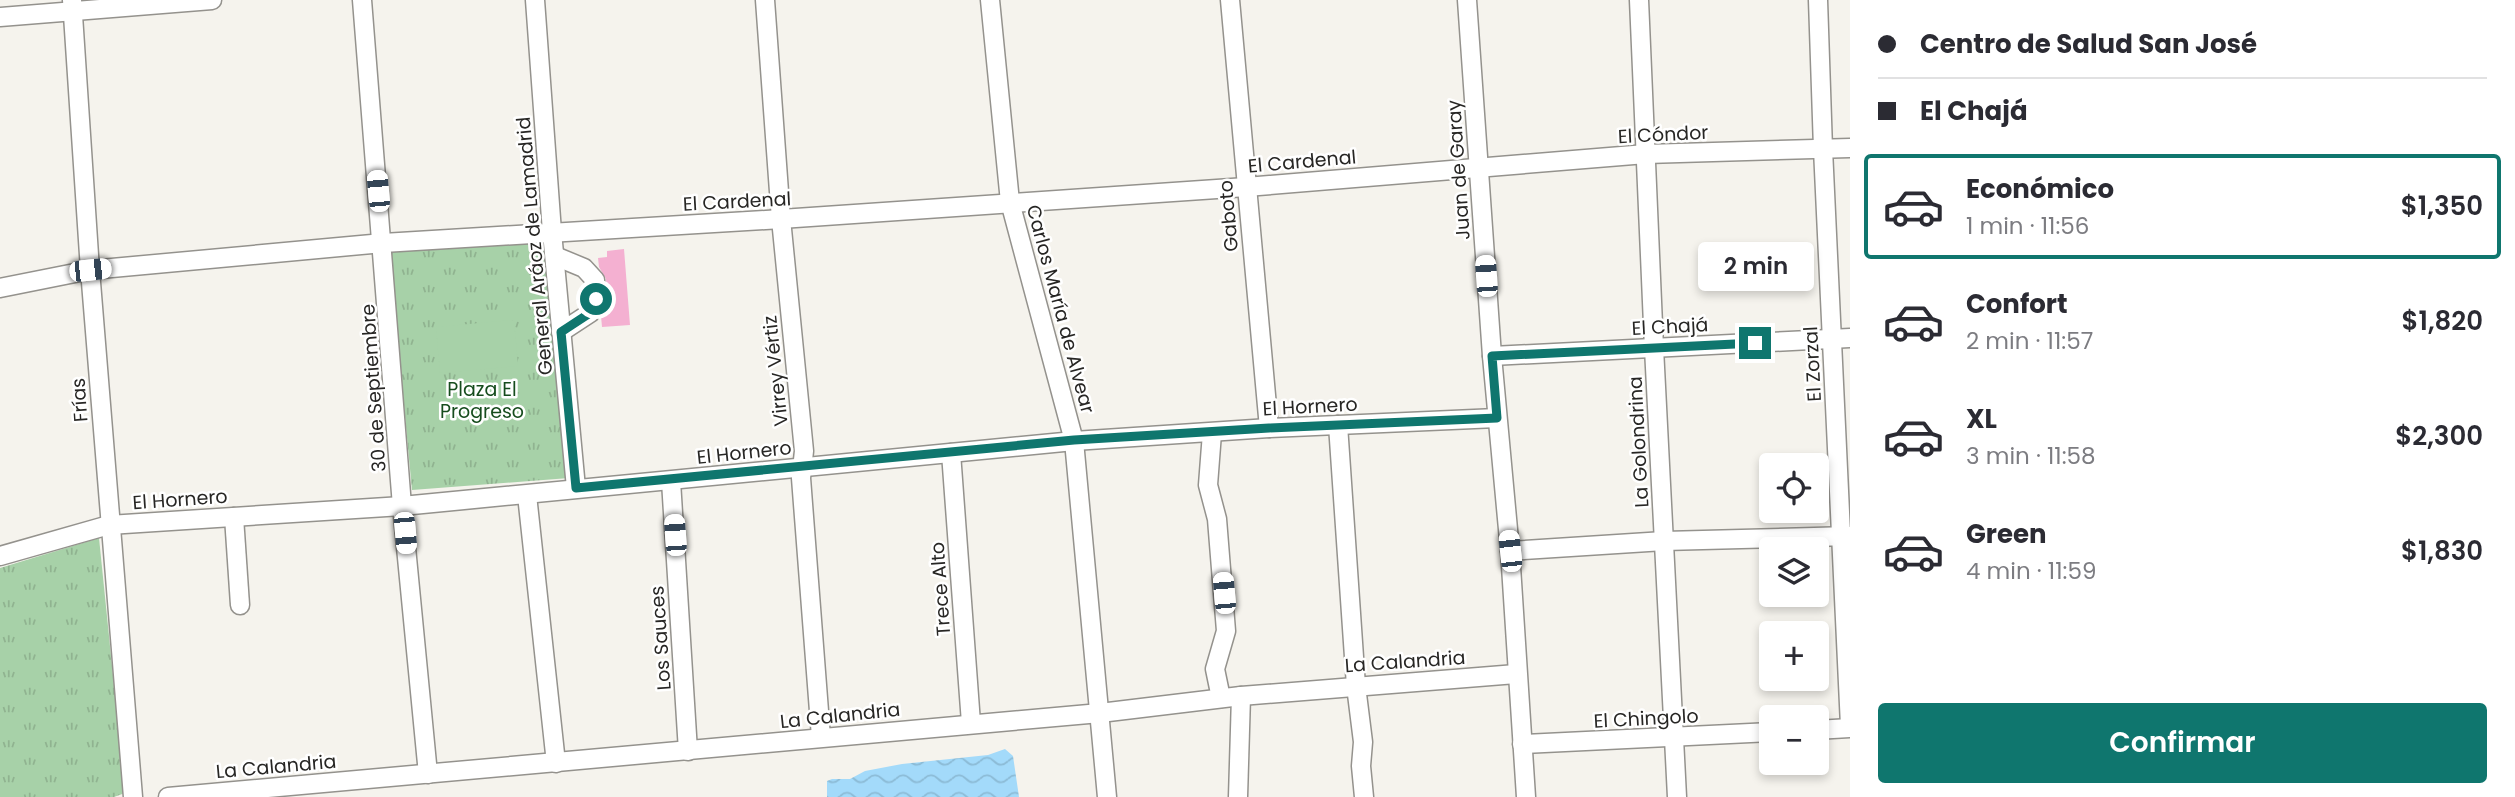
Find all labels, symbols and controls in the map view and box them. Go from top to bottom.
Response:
text: Centro de Salud San José [1920,26,2257,62]
text: El Chajá [1920,93,2028,129]
street label: Juan de Garay [1440,99,1477,241]
street label: General Aráoz de Lamadrid [510,116,559,376]
street label: El Cóndor [1617,119,1709,150]
street label: El Cardenal [1247,143,1357,180]
car [366,169,391,213]
text: Económico [1966,171,2114,207]
icon: car [1882,175,1945,238]
street label: Gaboto [1212,179,1245,253]
street label: El Cardenal [682,185,792,218]
text: $1,350 [2401,188,2483,224]
street label: Carlos María de Alvear [1020,202,1101,416]
text: 1 min · 11:56 [1966,210,2089,242]
callout: 2 min [1697,242,1813,290]
text: 2 min [1724,250,1788,282]
car [1475,254,1498,298]
car [69,257,112,283]
route start [580,283,612,315]
text: Confort [1966,286,2068,322]
icon: car [1882,290,1945,353]
street label: 30 de Septiembre [354,303,393,473]
text: $1,820 [2402,303,2483,339]
street label: El Chajá [1631,311,1709,342]
street label: Virrey Vértiz [756,314,795,428]
text: 2 min · 11:57 [1966,325,2093,357]
street label: El Zorzal [1797,326,1828,402]
route end [1739,327,1771,359]
park label: Plaza El Progreso [440,376,524,425]
street label: La Golondrina [1622,376,1655,508]
street label: Frías [64,377,95,423]
street label: El Hornero [1262,391,1358,422]
text: XL [1966,401,1997,437]
icon: car [1882,405,1945,468]
text: $2,300 [2395,418,2483,454]
street label: El Hornero [695,434,793,471]
text: 3 min · 11:58 [1966,440,2096,472]
map controls [1759,453,1829,775]
button: locate [1759,453,1829,523]
street label: El Hornero [132,483,228,516]
car [393,511,418,555]
car [664,513,687,557]
text: Green [1966,516,2047,552]
icon: car [1882,520,1945,583]
car [1498,529,1523,573]
text: $1,830 [2401,533,2483,569]
button: layers [1759,537,1829,607]
street label: Trece Alto [924,541,957,637]
text: 4 min · 11:59 [1966,555,2096,587]
car [1212,571,1237,615]
street label: Los Sauces [643,585,678,691]
button: + [1759,621,1829,691]
street label: La Calandria [1344,644,1466,679]
street label: La Calandria [779,696,902,735]
street label: El Chingolo [1593,702,1699,735]
button: Confirmar [1878,703,2487,783]
button: − [1759,705,1829,775]
street label: La Calandria [215,748,337,785]

